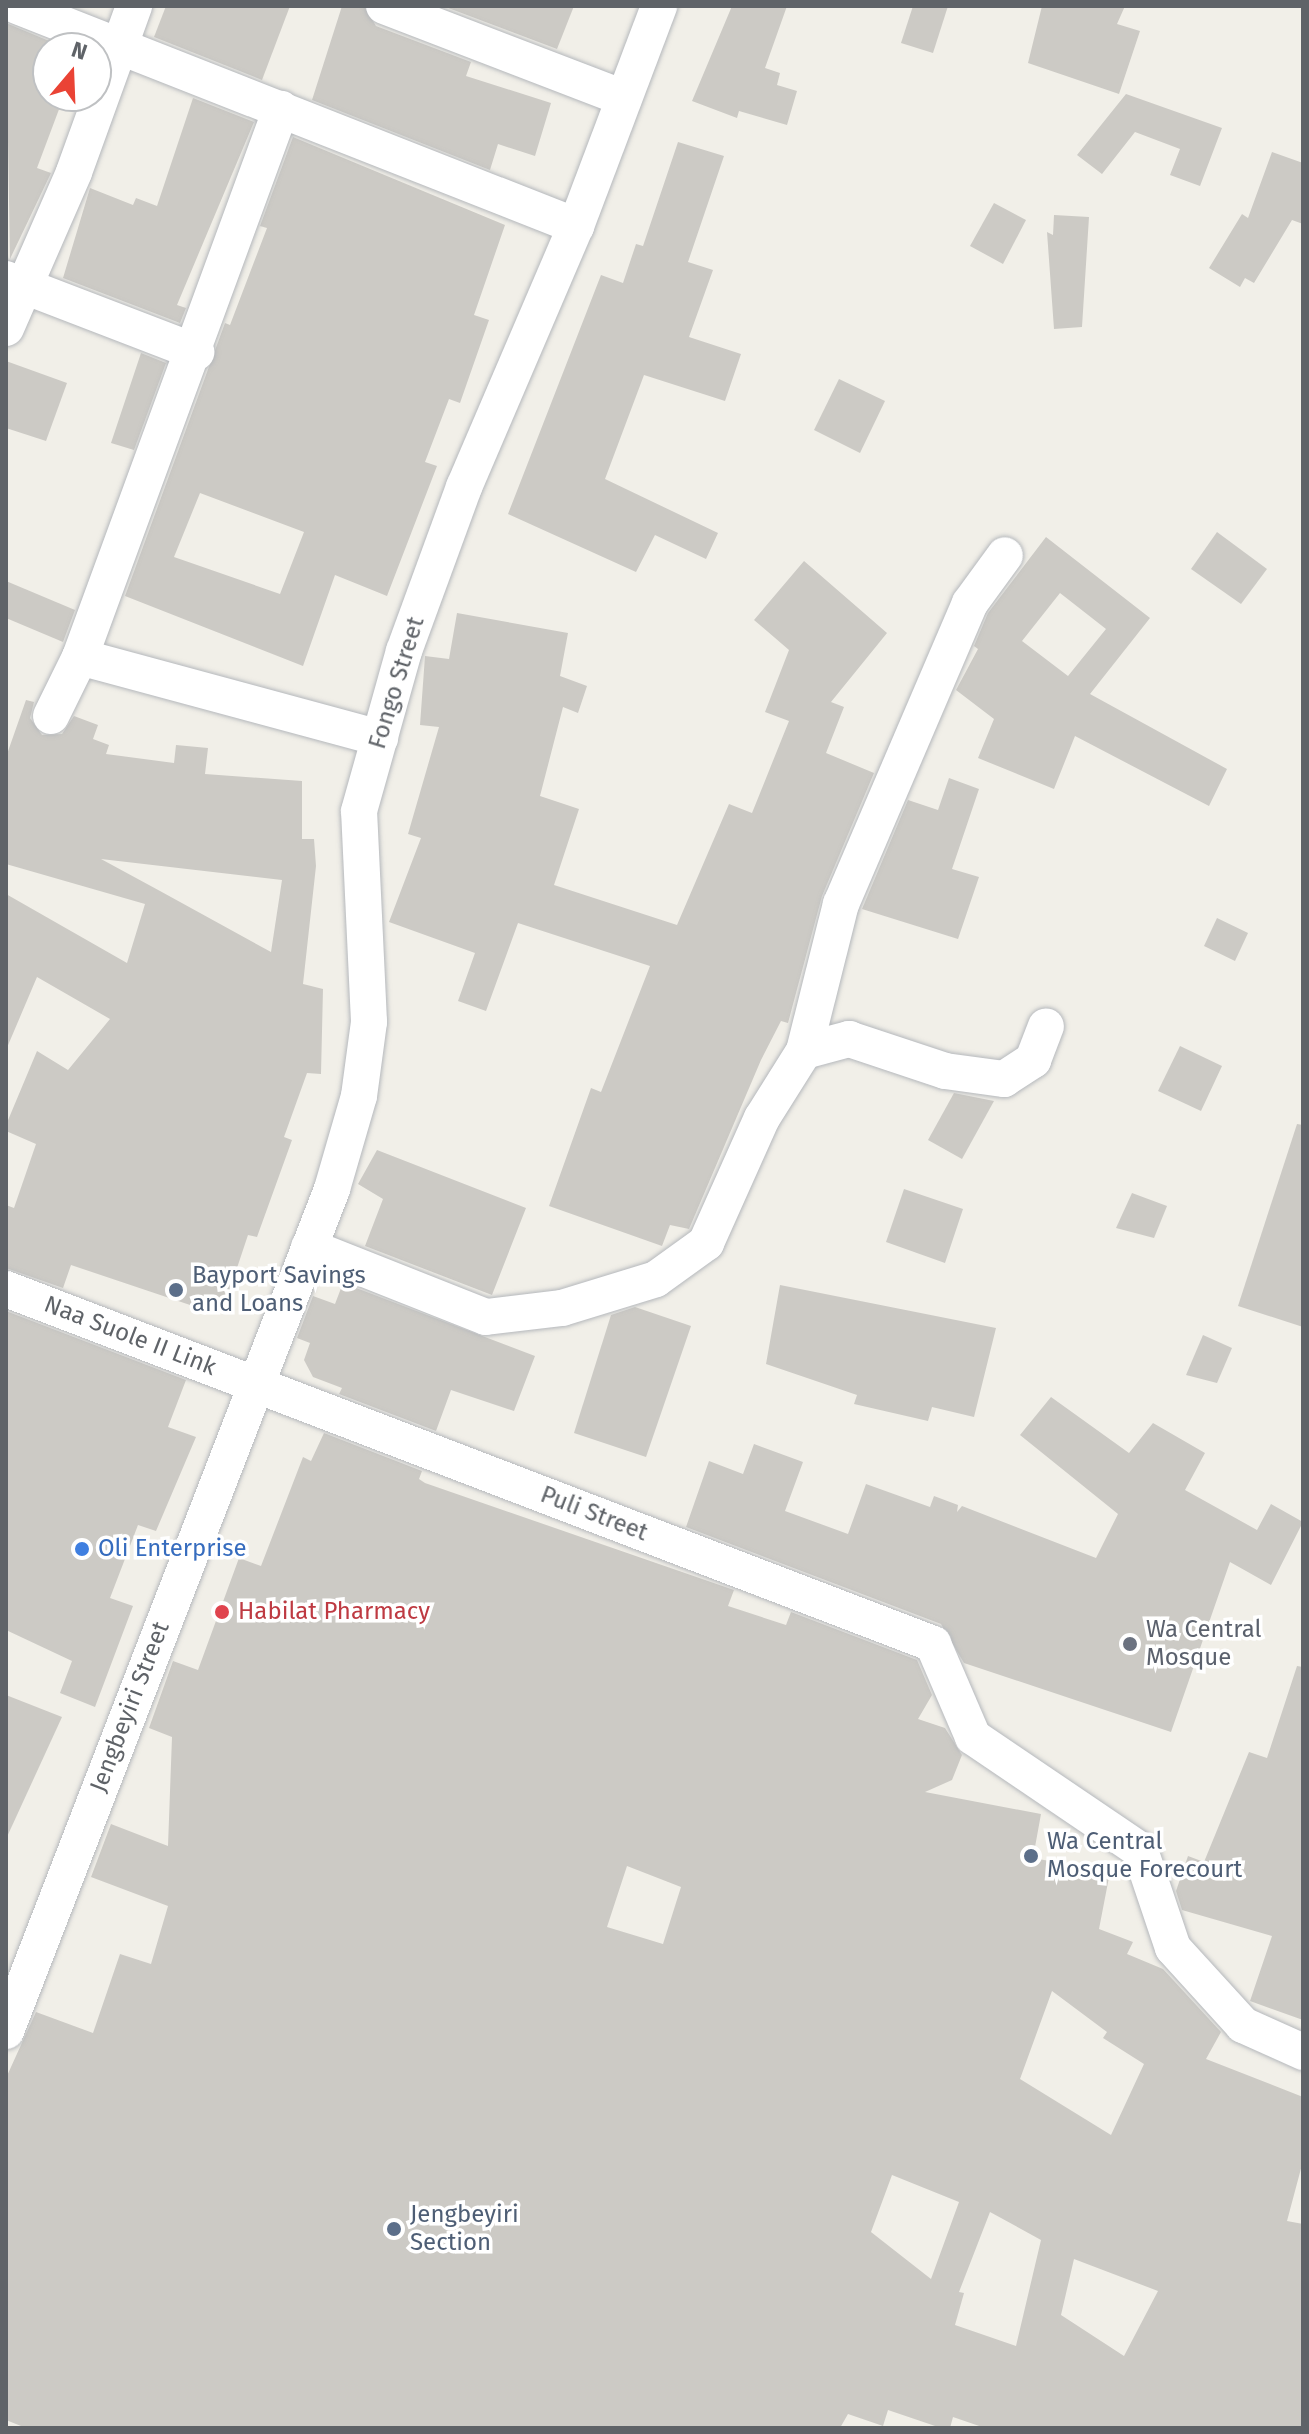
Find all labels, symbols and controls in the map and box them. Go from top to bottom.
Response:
north arrow [32,32,112,112]
text: N [68,36,91,66]
street label: Fongo Street [363,613,431,753]
place label: Bayport Savings and Loans [192,1262,366,1318]
marker: Bayport Savings and Loans [167,1281,185,1299]
street label: Naa Suole II Link [40,1290,220,1382]
street label: Puli Street [536,1480,652,1548]
place label: Oli Enterprise [98,1535,247,1563]
marker: Oli Enterprise [73,1540,91,1558]
place label: Habilat Pharmacy [238,1598,430,1626]
marker: Habilat Pharmacy [213,1603,231,1621]
place label: Wa Central Mosque [1146,1616,1262,1672]
street label: Jengbeyiri Street [84,1618,176,1796]
marker: Wa Central Mosque [1121,1635,1139,1653]
place label: Wa Central Mosque Forecourt [1047,1828,1242,1884]
marker: Wa Central Mosque Forecourt [1022,1847,1040,1865]
place label: Jengbeyiri Section [410,2201,519,2257]
marker: Jengbeyiri Section [385,2220,403,2238]

